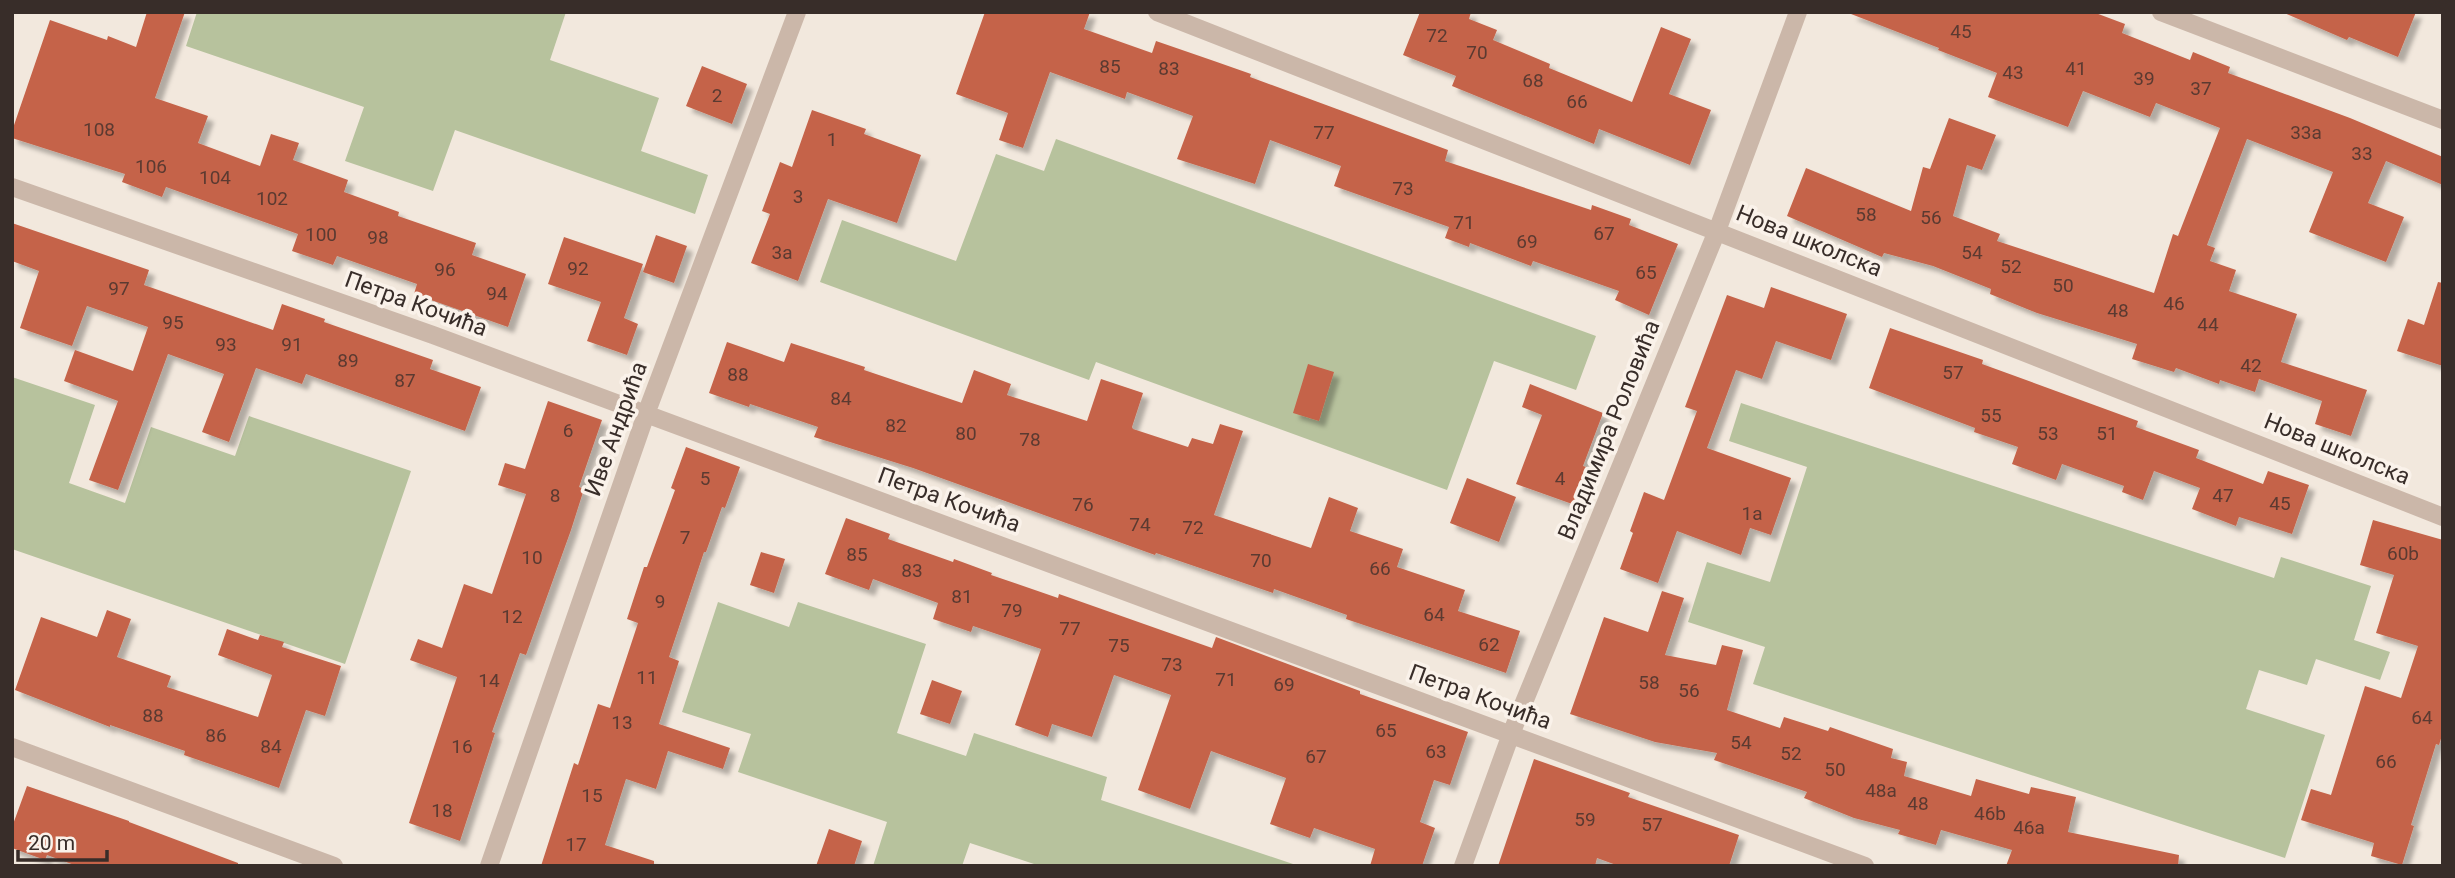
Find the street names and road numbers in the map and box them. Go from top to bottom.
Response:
street label: Нова школска [1732,199,1886,283]
street label: Петра Кочића [341,266,491,342]
street label: Владимира Роловића [1553,316,1665,544]
street label: Иве Андрића [579,358,653,500]
street label: Нова школска [2260,407,2414,491]
street label: Петра Кочића [874,462,1024,538]
street label: Петра Кочића [1405,659,1555,735]

